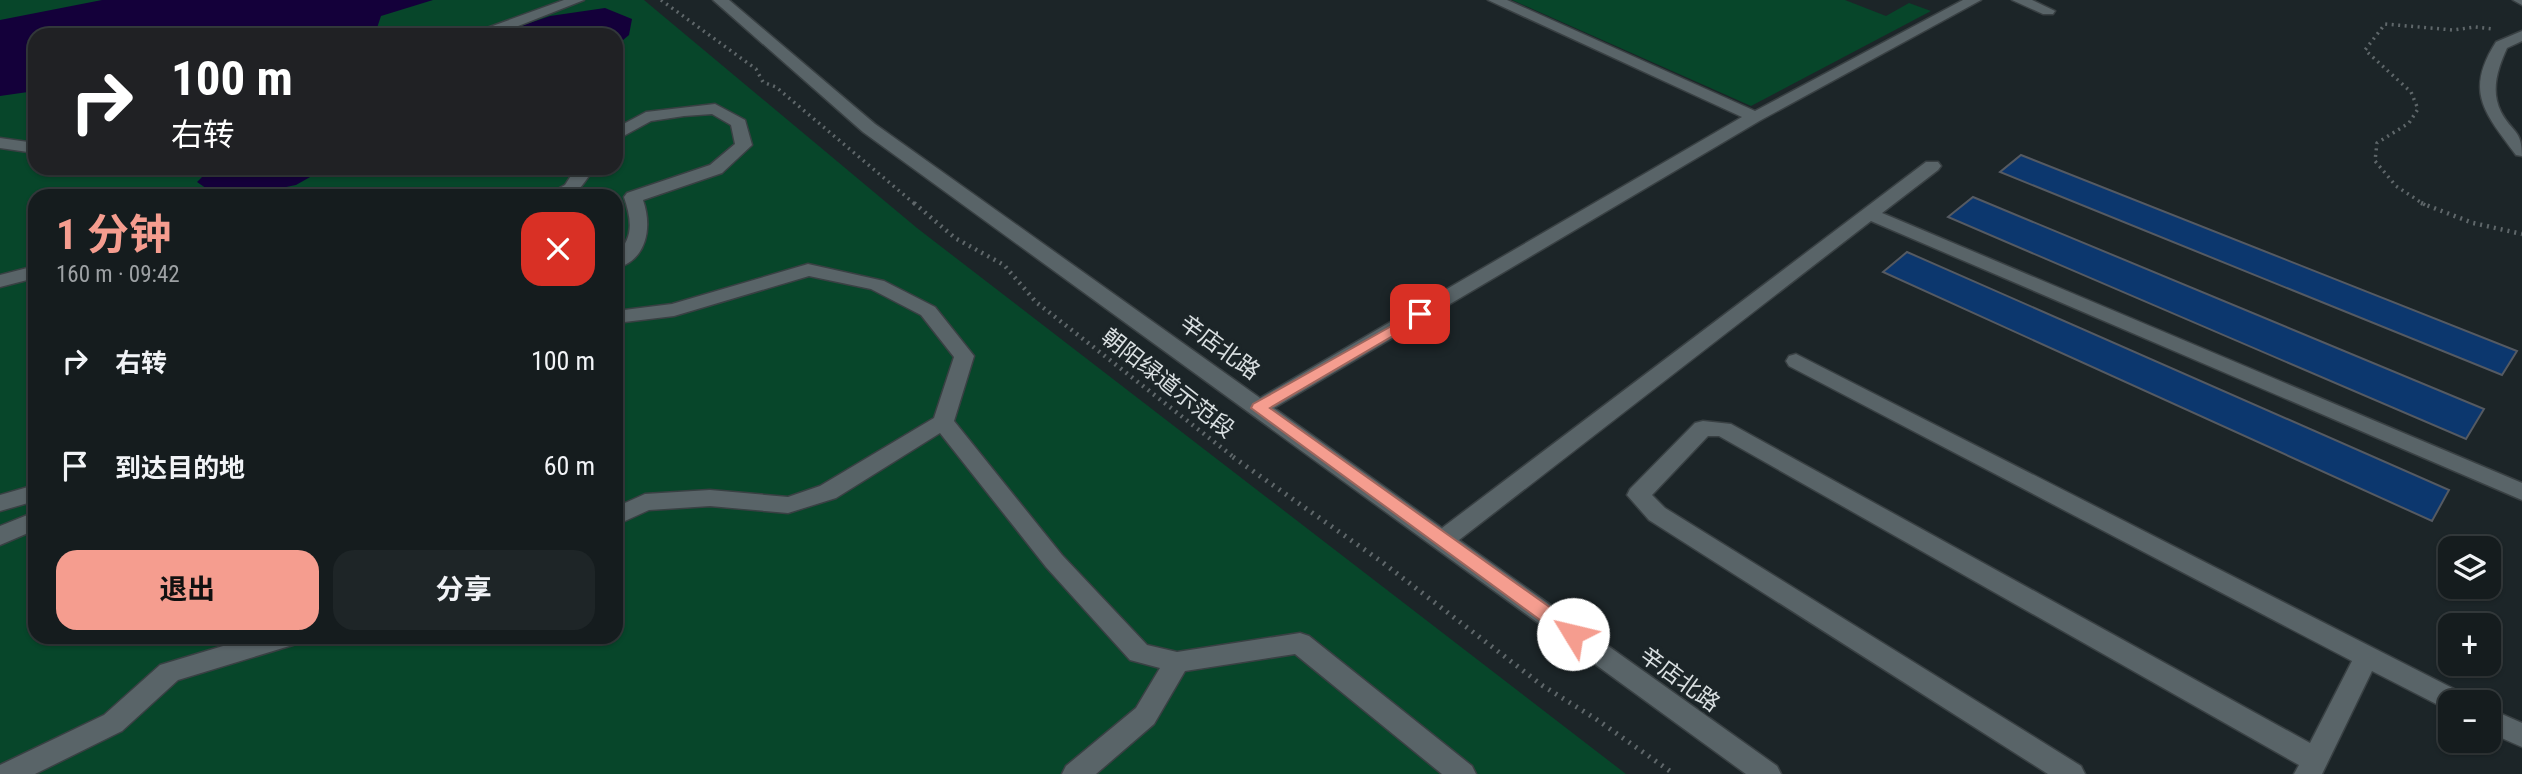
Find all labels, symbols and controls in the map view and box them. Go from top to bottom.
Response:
text: 100 m [171,50,293,107]
icon: right [56,56,147,147]
text: 右转 [171,116,235,154]
text: 1 分钟 [56,210,171,259]
button: close [521,212,595,286]
text: 160 m · 09:42 [56,261,180,288]
pin [1390,284,1450,344]
icon: arrive [1401,295,1439,333]
street label: 辛店北路 [1175,309,1265,385]
street label: 朝阳绿道示范段 [1096,323,1239,444]
icon: right [56,342,94,380]
text: 100 m [531,346,595,376]
text: 右转 [115,348,167,378]
icon: arrive [56,447,94,485]
text: 60 m [544,451,595,481]
text: 到达目的地 [115,453,245,483]
map controls [2438,536,2501,753]
button: layers [2438,536,2501,599]
button: 退出 [56,550,319,630]
button: 分享 [333,550,595,630]
position arrow [1536,597,1610,671]
button: + [2438,613,2501,676]
street label: 辛店北路 [1635,641,1725,717]
button: − [2438,690,2501,753]

